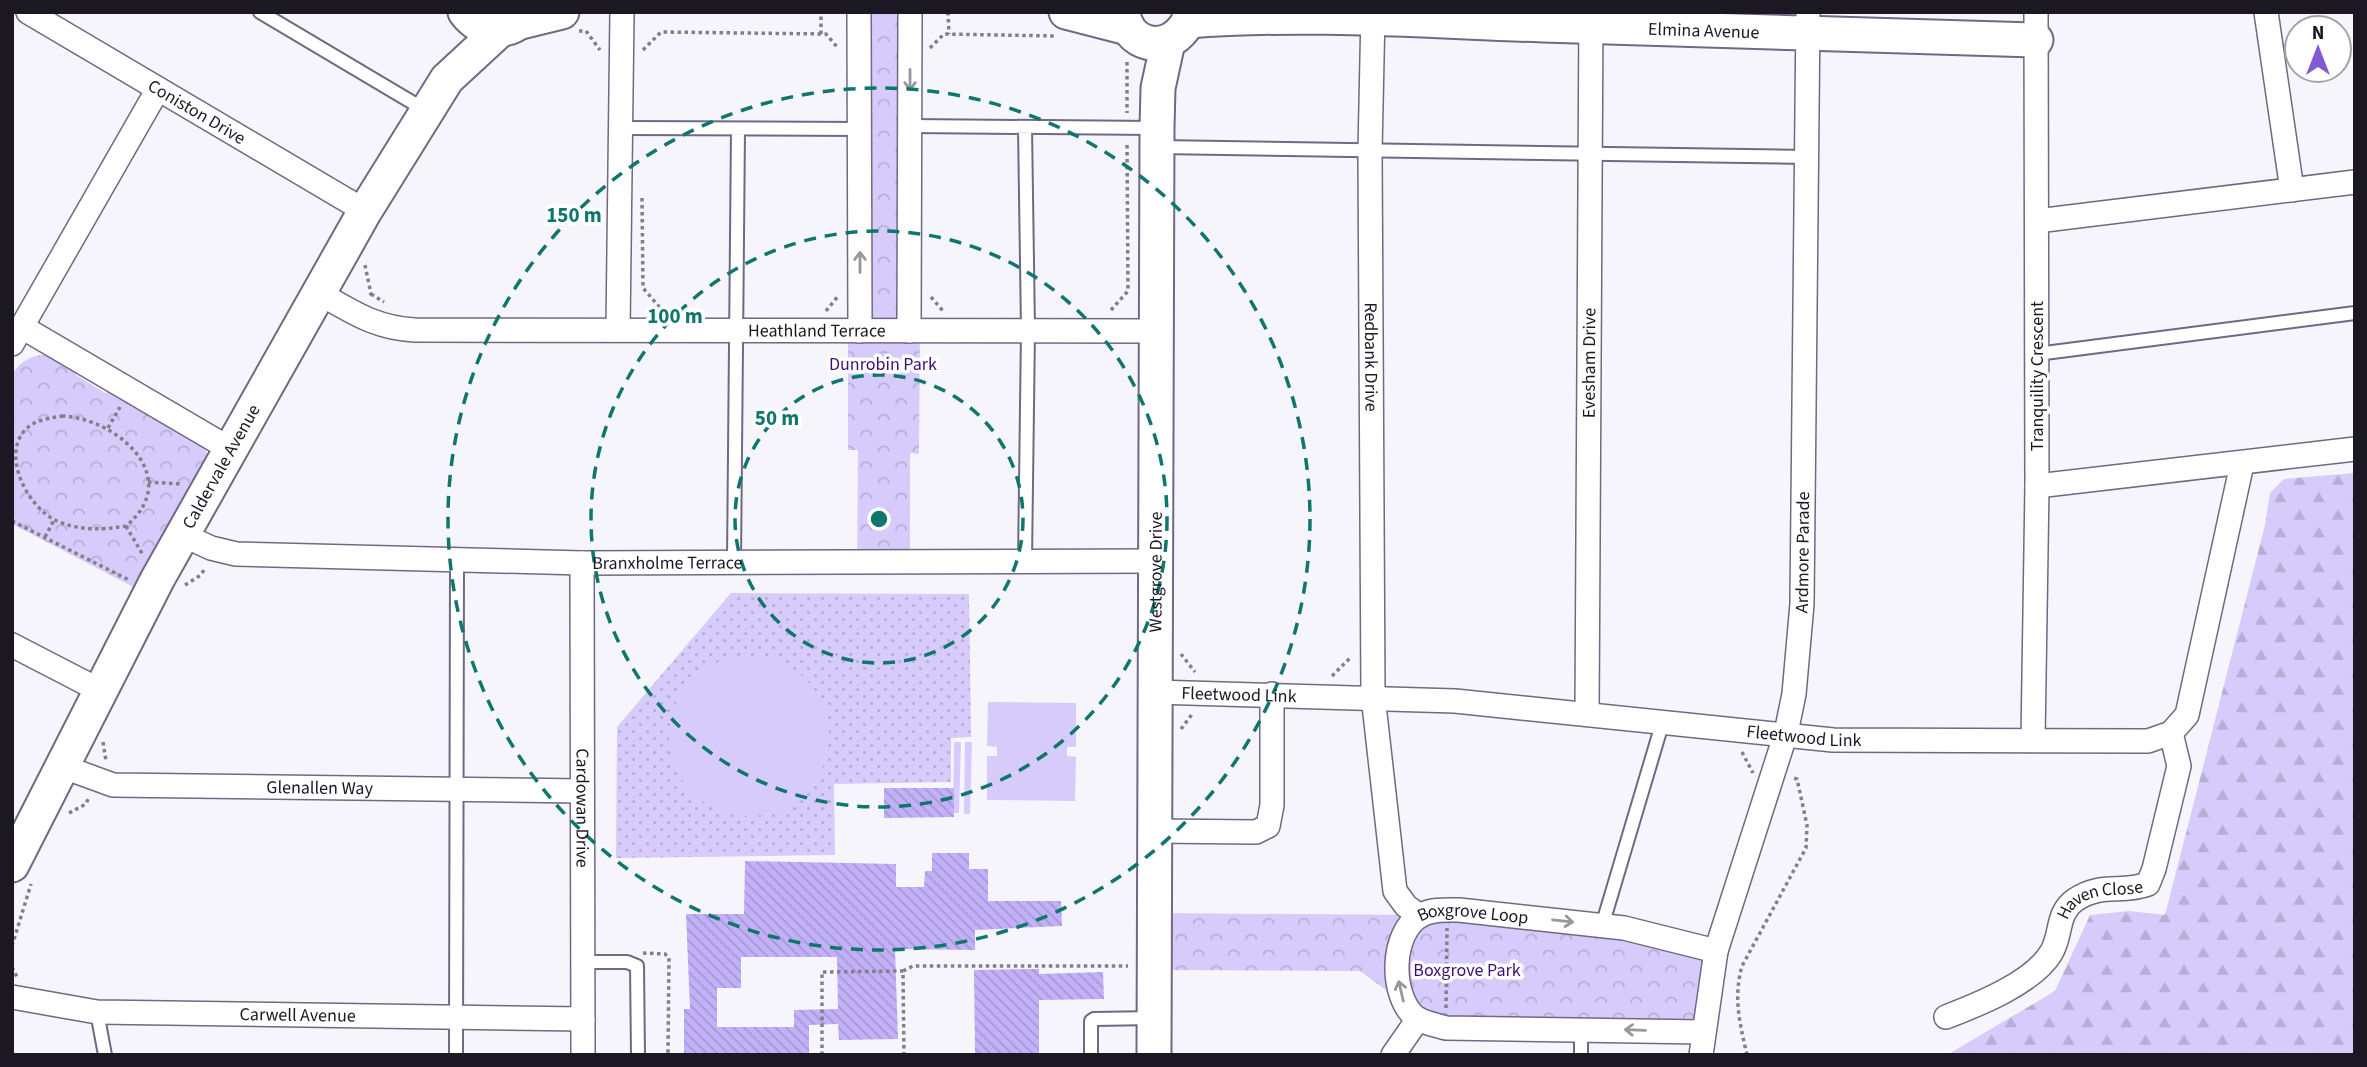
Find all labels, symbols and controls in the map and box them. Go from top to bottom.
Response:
north arrow [2283,14,2353,84]
street label: Elmina Avenue [1648,17,1760,45]
text: N [2312,20,2324,47]
one-way arrow [903,69,917,92]
street label: Coniston Drive [143,73,250,151]
text: 150 m [546,200,602,230]
one-way arrow [853,251,867,274]
text: 100 m [647,301,703,331]
street label: Tranquility Crescent [2025,301,2050,451]
street label: Redbank Drive [1358,302,1383,412]
street label: Evesham Drive [1577,308,1602,418]
street label: Heathland Terrace [748,318,886,344]
park label: Dunrobin Park [829,352,937,377]
street label: Caldervale Avenue [176,400,267,534]
text: 50 m [755,403,799,433]
street label: Ardmore Parade [1789,491,1816,614]
centre of rings [867,507,891,531]
street label: Westgrove Drive [1143,511,1169,633]
street label: Branxholme Terrace [592,550,743,576]
street label: Fleetwood Link [1181,681,1297,709]
street label: Fleetwood Link [1745,719,1862,753]
street label: Cardowan Drive [569,748,595,868]
street label: Glenallen Way [266,775,374,801]
street label: Haven Close [2051,874,2145,924]
street label: Boxgrove Loop [1413,898,1530,930]
one-way arrow [1551,915,1574,928]
park label: Boxgrove Park [1413,958,1521,983]
one-way arrow [1394,981,1407,1003]
street label: Carwell Avenue [239,1002,356,1029]
one-way arrow [1624,1023,1647,1037]

